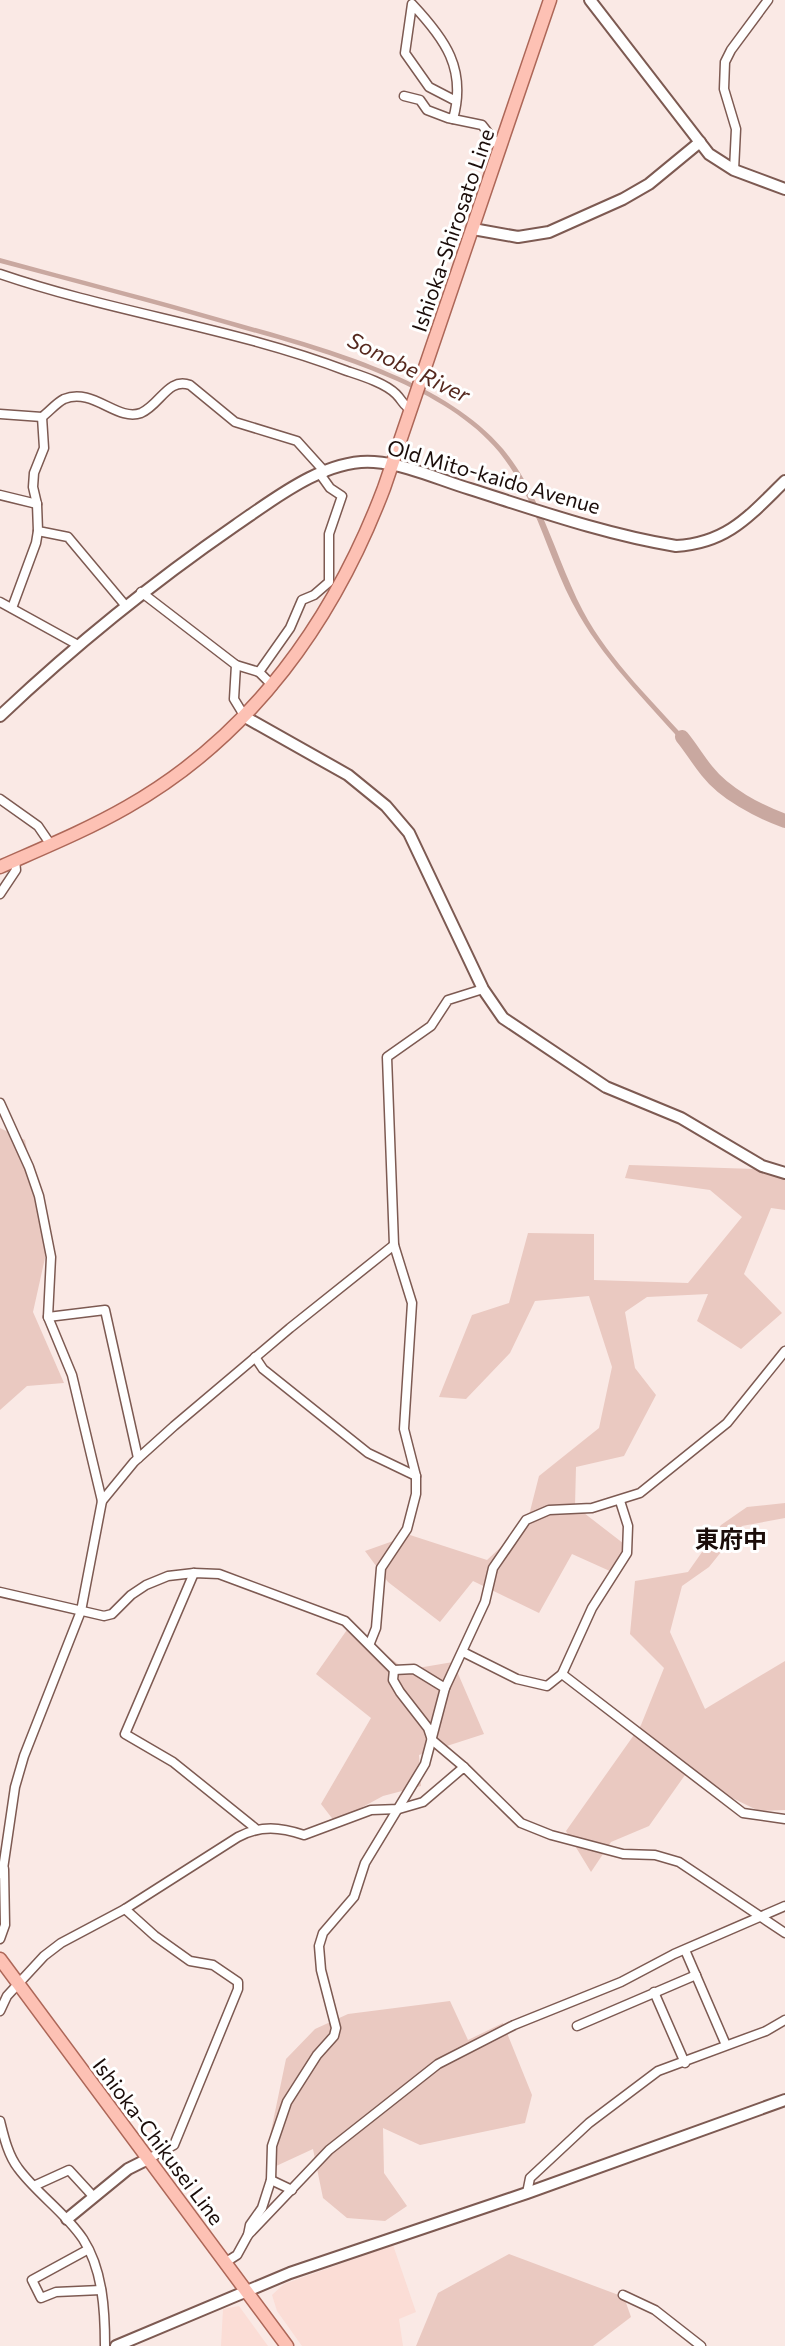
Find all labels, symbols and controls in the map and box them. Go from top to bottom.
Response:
street label: Ishioka-Shirosato Line [406,125,498,335]
water label: Sonobe River [344,326,476,409]
street label: Old Mito-kaido Avenue [385,434,603,518]
district label: 東府中 [695,1524,767,1553]
street label: Ishioka-Chikusei Line [88,2053,230,2229]

